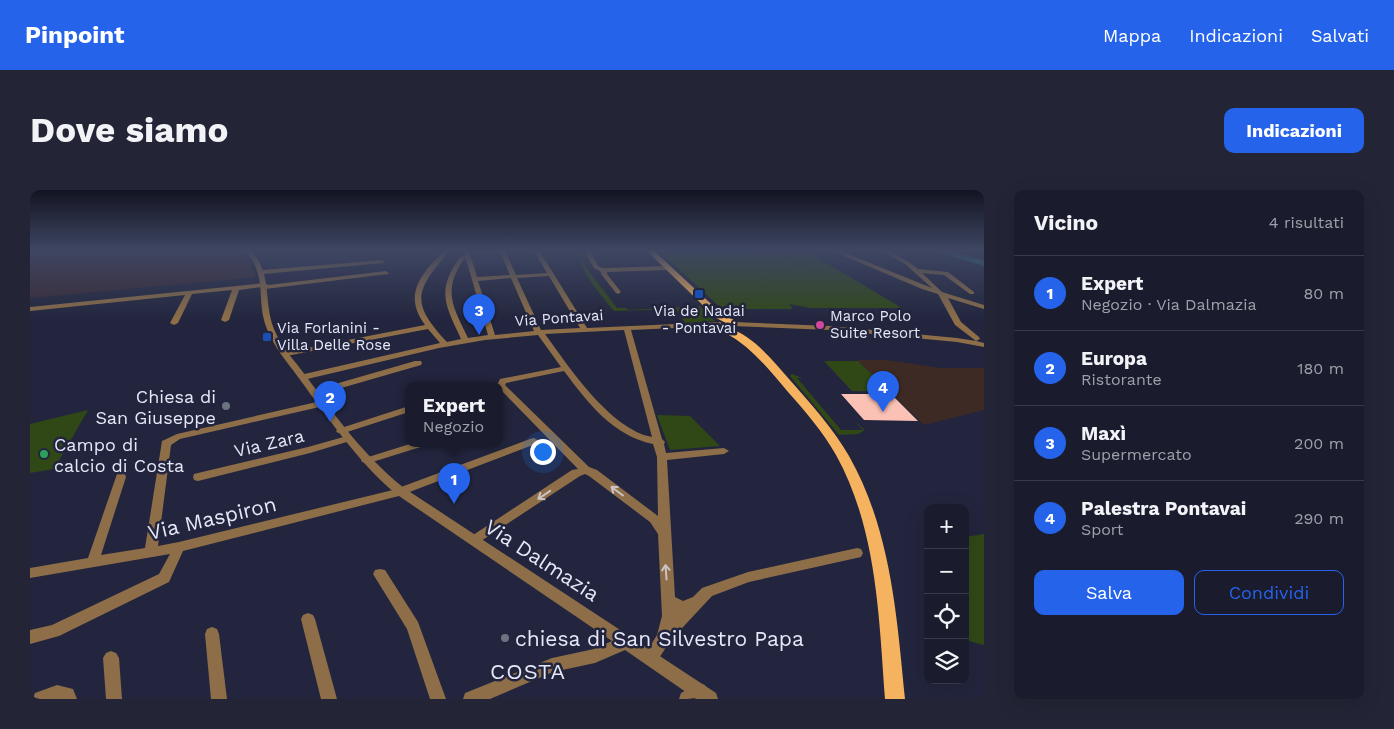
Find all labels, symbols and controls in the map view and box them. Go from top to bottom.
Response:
text: Pinpoint [25,21,125,49]
text: Mappa [1103,25,1161,46]
text: Indicazioni [1189,25,1283,46]
text: Salvati [1311,25,1369,46]
button: Indicazioni [1224,108,1364,153]
text: Dove siamo [30,109,228,151]
text: Vicino [1034,210,1098,235]
text: 4 risultati [1269,213,1344,232]
text: Expert [1081,272,1143,295]
text: 1 [1047,284,1053,303]
text: 80 m [1303,284,1344,303]
marker: Via de Nadai - Pontavai [693,288,705,300]
pin: 3 [463,294,495,335]
text: Negozio · Via Dalmazia [1081,295,1257,314]
place label: Via de Nadai - Pontavai [653,302,745,337]
street label: Via Pontavai [514,306,604,330]
place label: Marco Polo Suite Resort [830,307,921,342]
place label: Via Forlanini - Villa Delle Rose [277,319,391,354]
marker: Marco Polo Suite Resort [814,319,826,331]
marker: Via Forlanini - Villa Delle Rose [261,331,273,343]
text: Europa [1081,347,1147,370]
text: 2 [1045,359,1055,378]
text: 180 m [1297,359,1344,378]
text: Ristorante [1081,370,1162,389]
pin: 4 [867,371,899,412]
pin: 2 [314,381,346,422]
popup [405,382,503,447]
place label: Chiesa di San Giuseppe [95,386,216,428]
text: Expert [423,394,485,417]
marker: Chiesa di San Giuseppe [220,400,232,412]
text: Negozio [423,417,484,436]
text: Maxì [1081,422,1126,445]
street label: Via Zara [232,425,306,461]
place label: Campo di calcio di Costa [54,434,184,476]
text: 3 [1045,434,1055,453]
text: 200 m [1294,434,1344,453]
your location [530,439,556,465]
text: Supermercato [1081,445,1192,464]
marker: Campo di calcio di Costa [38,448,50,460]
pin: 1 [438,463,470,504]
one-way arrow [610,486,623,497]
one-way arrow [537,490,551,500]
street label: Via Maspiron [145,491,279,545]
text: Palestra Pontavai [1081,497,1246,520]
map controls [924,504,969,684]
button: + [924,504,969,549]
text: 4 [1045,509,1055,528]
text: 290 m [1294,509,1344,528]
street label: Via Dalmazia [480,514,604,606]
text: Sport [1081,520,1124,539]
button: − [924,549,969,594]
one-way arrow [662,564,671,580]
button: Salva [1034,570,1184,615]
button: Condividi [1194,570,1344,615]
button: locate [924,594,969,639]
place label: chiesa di San Silvestro Papa [515,626,804,651]
marker: chiesa di San Silvestro Papa [499,632,511,644]
button: layers [924,639,969,684]
district label: COSTA [490,659,566,684]

